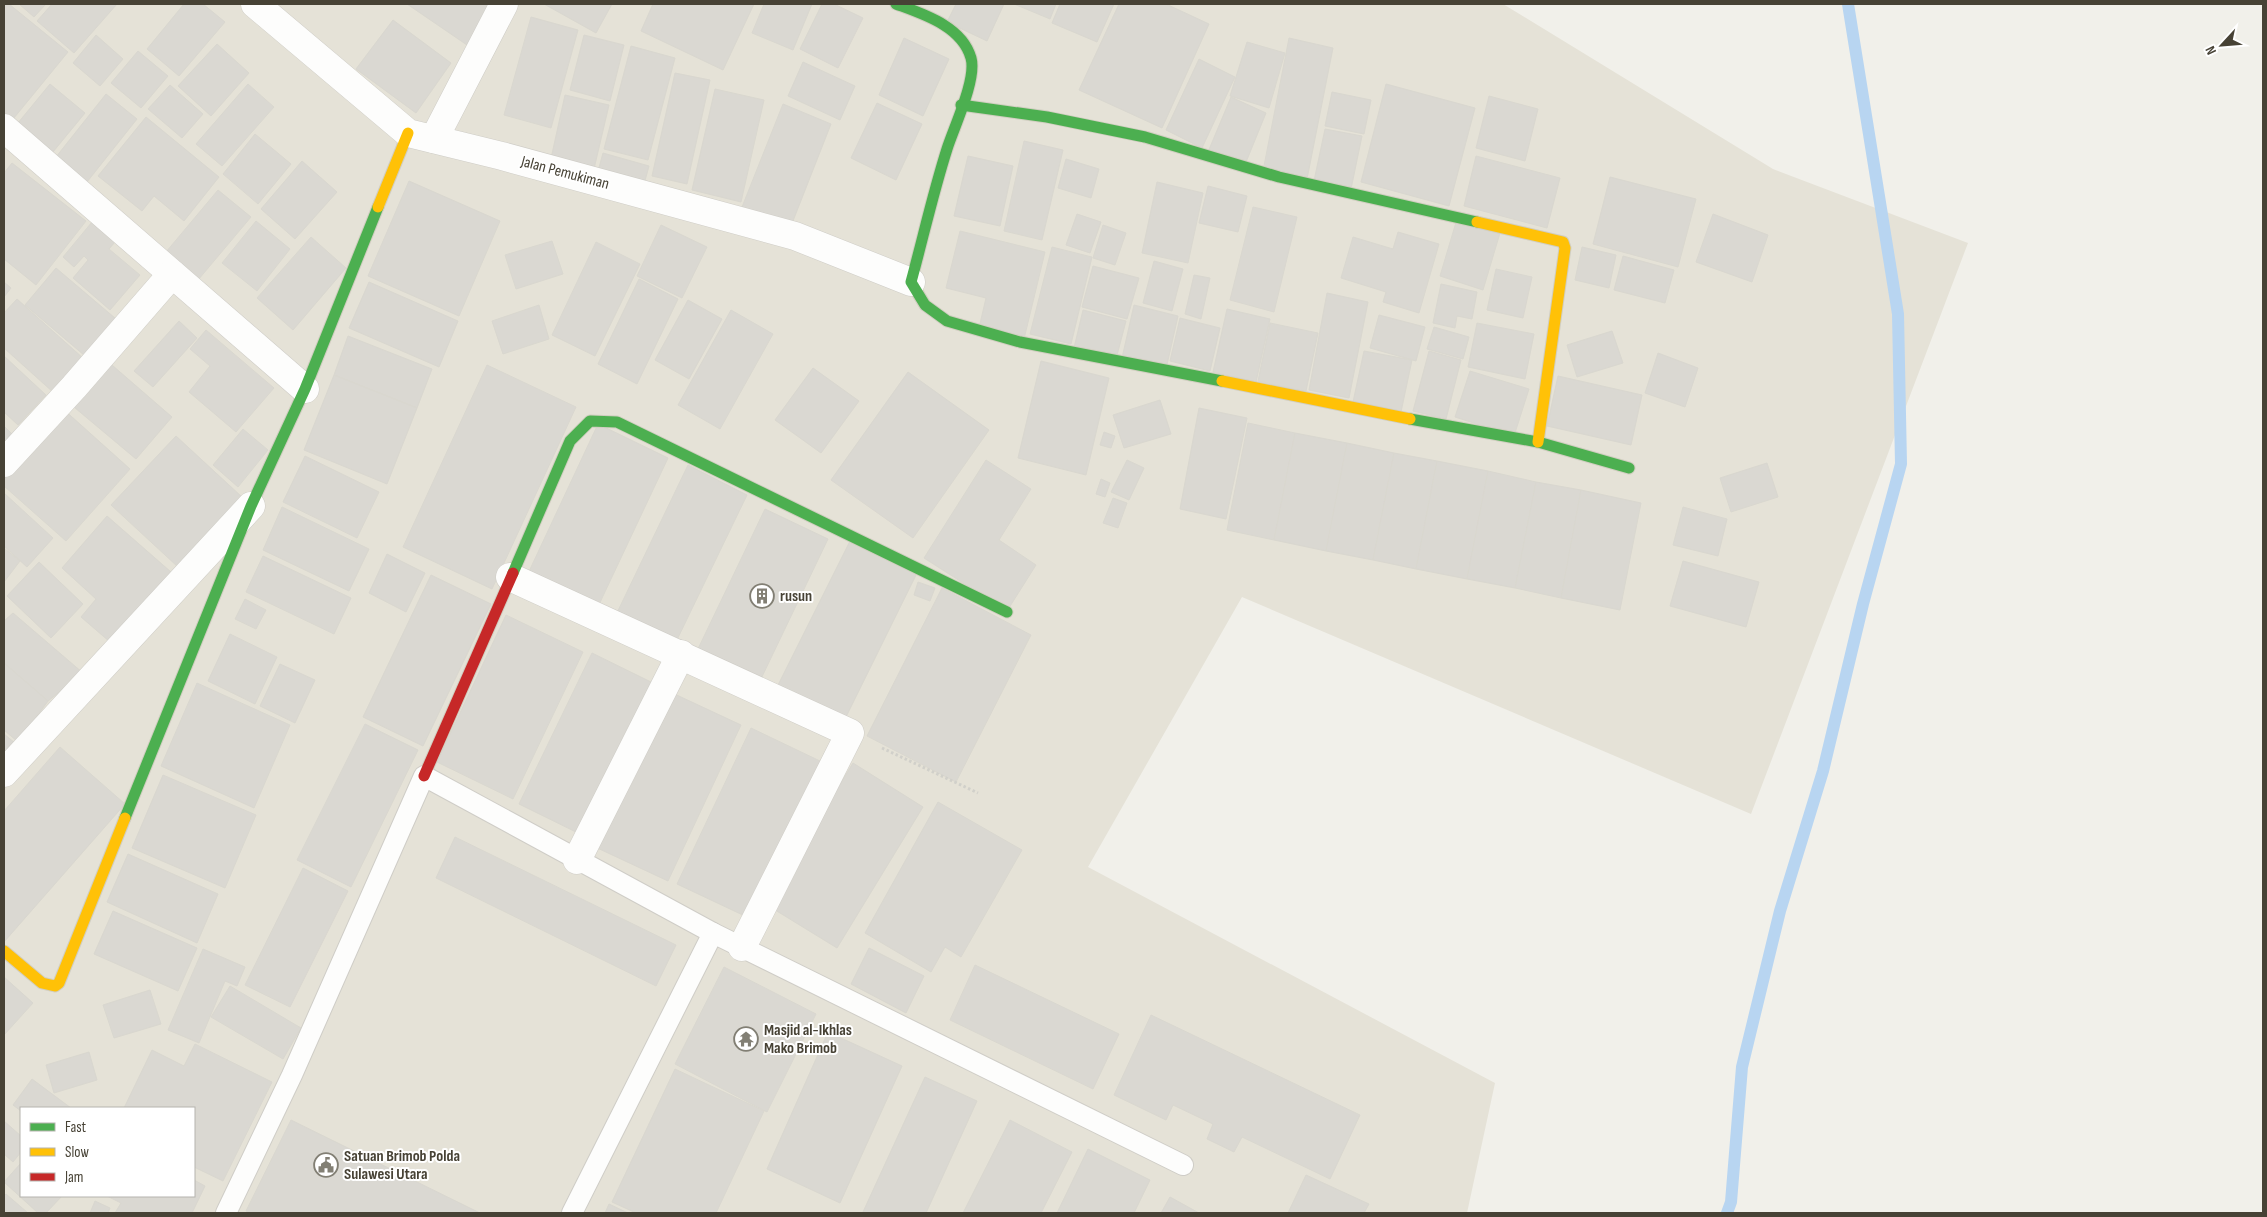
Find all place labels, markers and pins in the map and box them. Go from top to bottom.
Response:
building icon: rusun [749,583,775,609]
place label: rusun [780,587,812,606]
place label: Masjid al-Ikhlas Mako Brimob [764,1021,852,1058]
temple icon: Masjid al-Ikhlas Mako Brimob [733,1026,759,1052]
place label: Satuan Brimob Polda Sulawesi Utara [344,1147,460,1184]
public building icon: Satuan Brimob Polda Sulawesi Utara [313,1152,339,1178]

